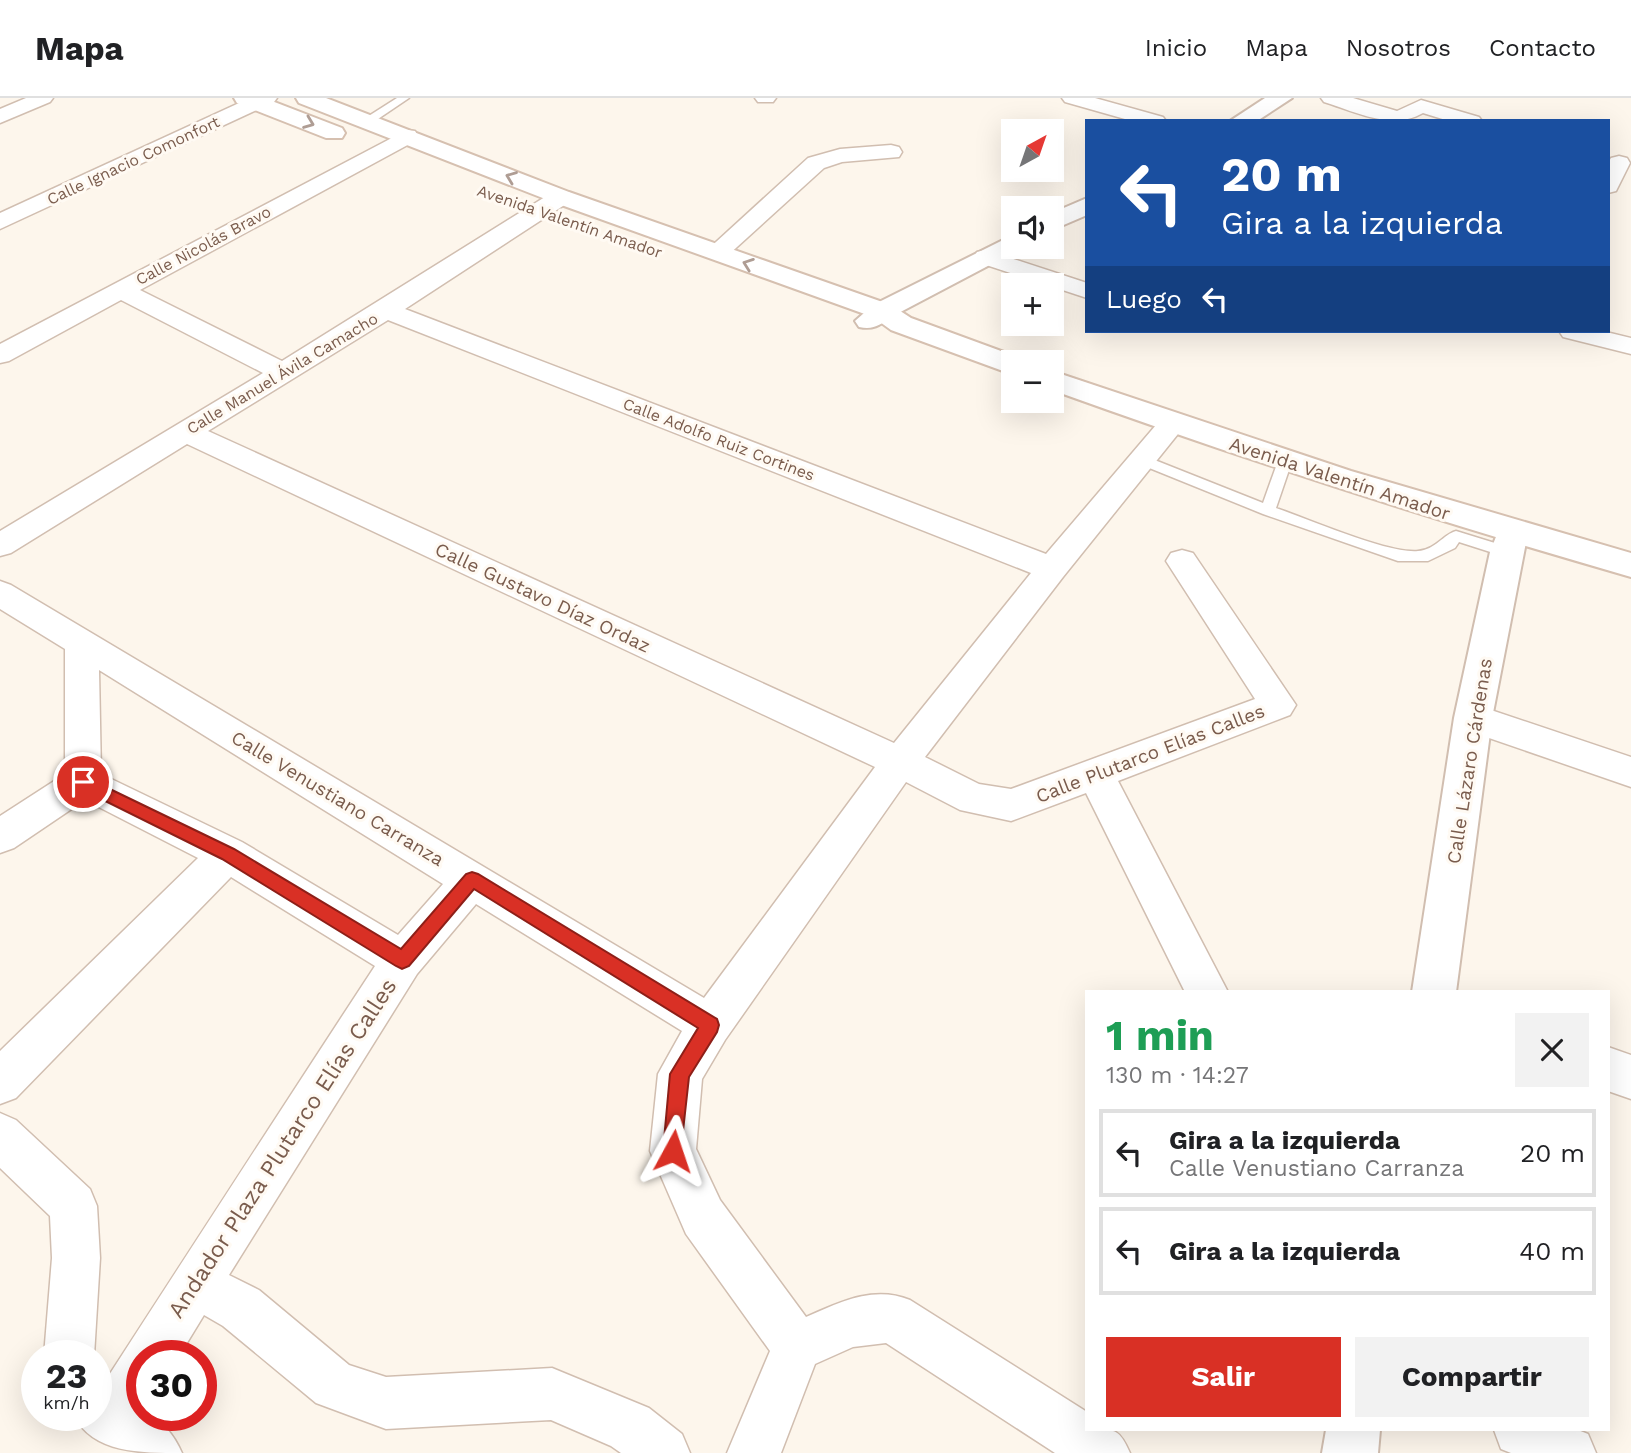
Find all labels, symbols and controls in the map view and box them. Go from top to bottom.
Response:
text: Mapa [35,29,124,68]
text: Inicio [1145,34,1207,62]
text: Mapa [1245,34,1308,62]
text: Nosotros [1346,34,1451,62]
text: Contacto [1489,34,1596,62]
street label: Calle Ignacio Comonfort [44,112,223,209]
one-way arrow [302,114,314,128]
north arrow [1001,119,1064,182]
map controls [1001,119,1064,413]
text: 20 m [1221,145,1342,203]
icon: left [1106,147,1197,238]
one-way arrow [506,171,518,185]
street label: Avenida Valentín Amador [475,181,665,262]
button: sound [1001,196,1064,259]
street label: Calle Nicolás Bravo [132,202,274,289]
text: Gira a la izquierda [1221,204,1503,242]
one-way arrow [743,258,755,272]
button: + [1001,273,1064,336]
icon: left [1196,280,1234,318]
text: Luego [1106,284,1182,314]
street label: Calle Manuel Ávila Camacho [183,309,381,438]
button: − [1001,350,1064,413]
street label: Calle Adolfo Ruiz Cortines [620,394,817,485]
street label: Avenida Valentín Amador [1226,432,1453,525]
street label: Calle Gustavo Díaz Ordaz [431,537,654,658]
street label: Calle Lázaro Cárdenas [1442,657,1497,866]
street label: Calle Plutarco Elías Calles [1032,699,1268,808]
street label: Calle Venustiano Carranza [227,726,448,871]
pin [53,752,113,812]
icon: arrive [64,763,102,801]
street label: Andador Plaza Plutarco Elías Calles [162,974,402,1323]
text: 1 min [1106,1011,1214,1060]
button: close [1515,1013,1589,1087]
text: 130 m · 14:27 [1106,1062,1249,1089]
position arrow [636,1114,710,1188]
text: Gira a la izquierda [1169,1125,1400,1155]
icon: left [1110,1134,1148,1172]
text: 20 m [1520,1138,1585,1168]
text: Calle Venustiano Carranza [1169,1155,1464,1182]
icon: left [1110,1232,1148,1270]
text: Gira a la izquierda [1169,1236,1400,1266]
text: 40 m [1519,1236,1585,1266]
button: Salir [1106,1337,1341,1417]
button: Compartir [1355,1337,1589,1417]
speed limit sign: 30 [126,1340,217,1431]
text: 23 [46,1355,87,1397]
text: km/h [43,1392,90,1413]

